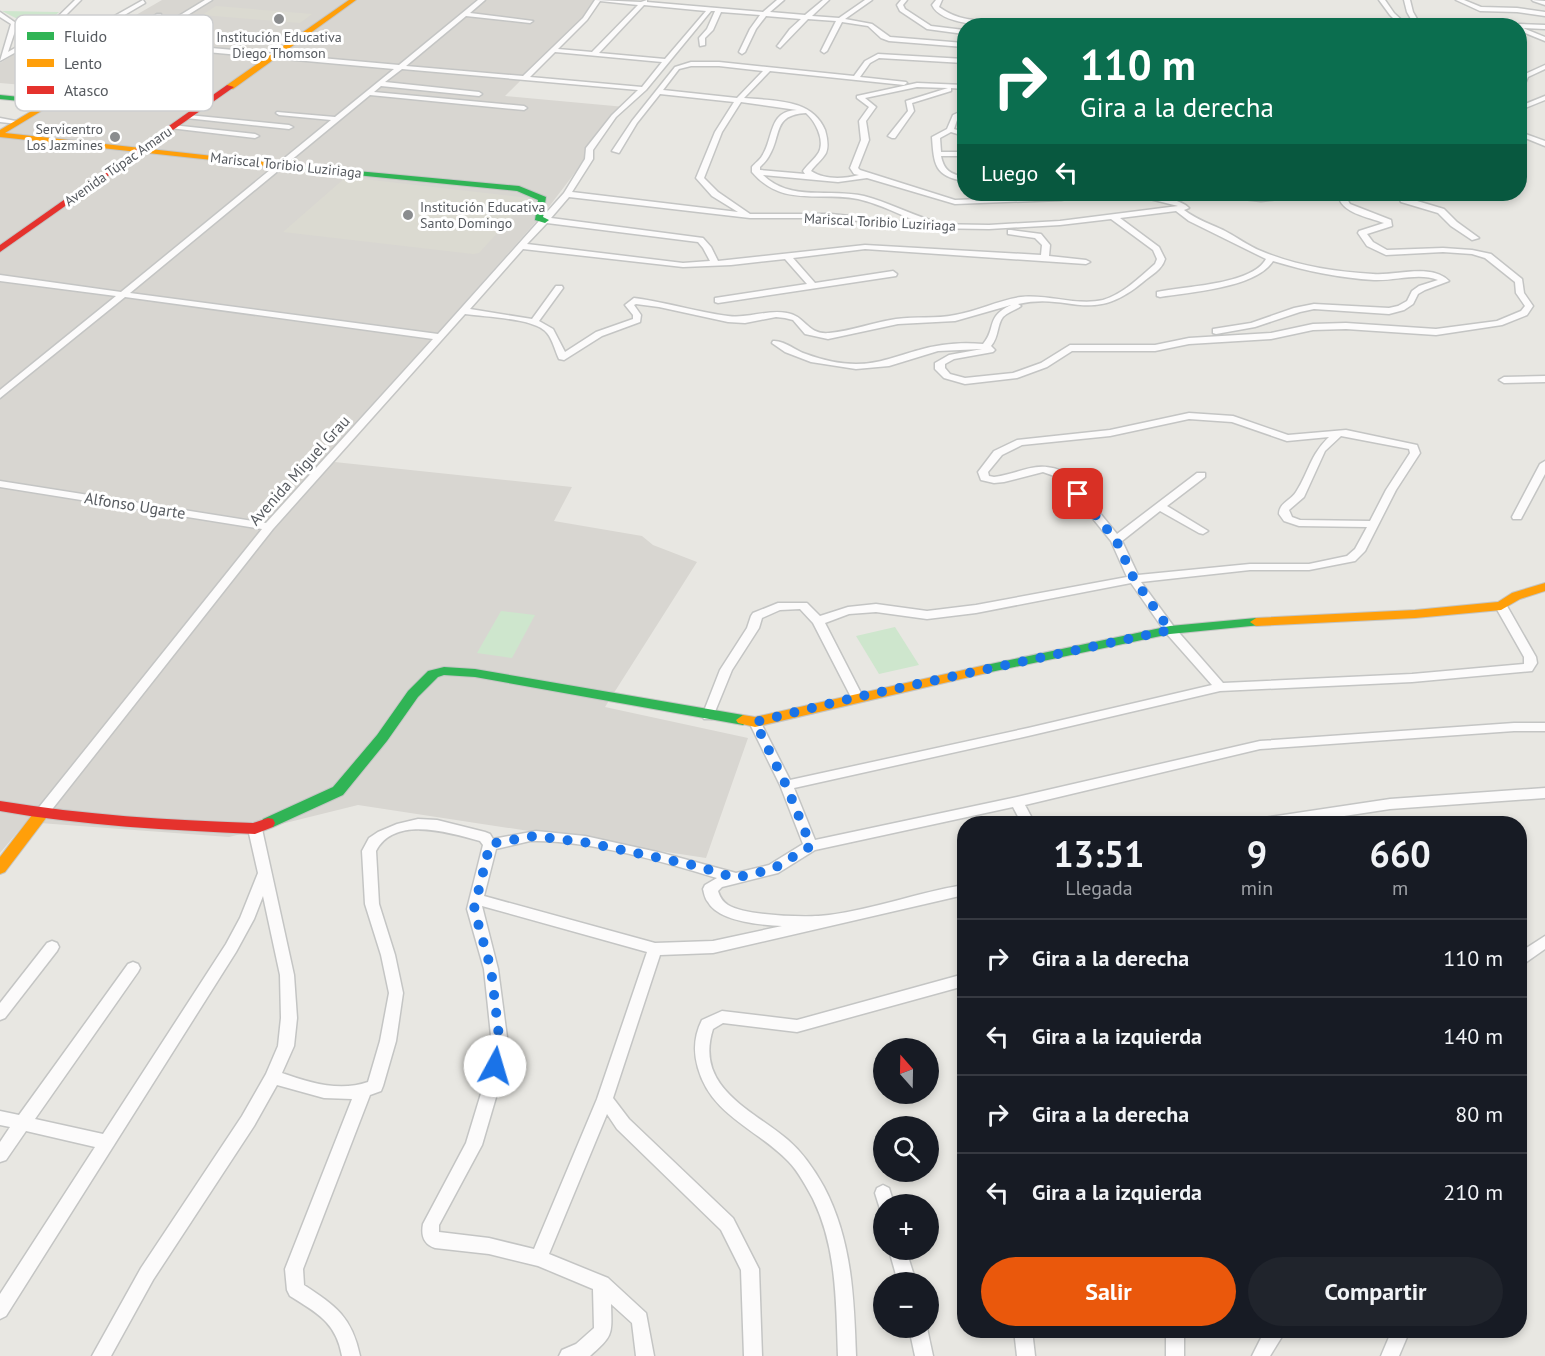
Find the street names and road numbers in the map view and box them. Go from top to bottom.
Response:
street label: Avenida Túpac Amaru [61,122,175,210]
street label: Mariscal Toribio Luziriaga [209,148,363,182]
street label: Mariscal Toribio Luziriaga [804,209,956,235]
street label: Avenida Miguel Grau [244,411,354,529]
street label: Alfonso Ugarte [83,487,187,523]

